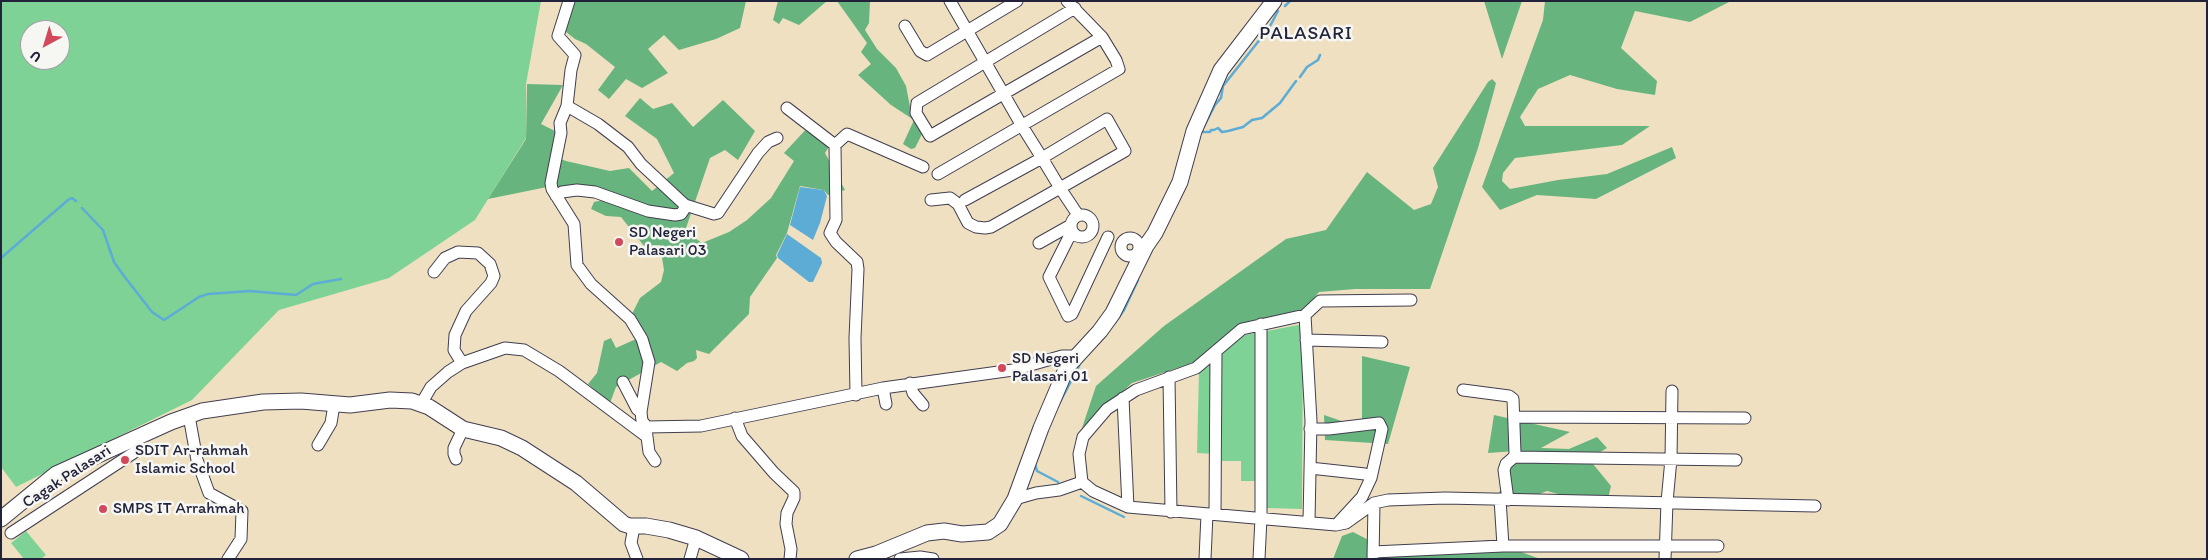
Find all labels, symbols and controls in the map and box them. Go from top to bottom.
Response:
north arrow [20,20,70,70]
district label: PALASARI [1258,23,1354,45]
text: U [27,47,45,66]
place label: SD Negeri Palasari 03 [629,223,706,261]
marker: SD Negeri Palasari 03 [613,236,625,248]
place label: SD Negeri Palasari 01 [1012,349,1088,387]
marker: SD Negeri Palasari 01 [996,362,1008,374]
street label: Cagak Palasari [19,441,115,513]
place label: SDIT Ar-rahmah Islamic School [135,441,248,479]
marker: SDIT Ar-rahmah Islamic School [119,454,131,466]
place label: SMPS IT Arrahmah [113,499,244,519]
marker: SMPS IT Arrahmah [97,503,109,515]

